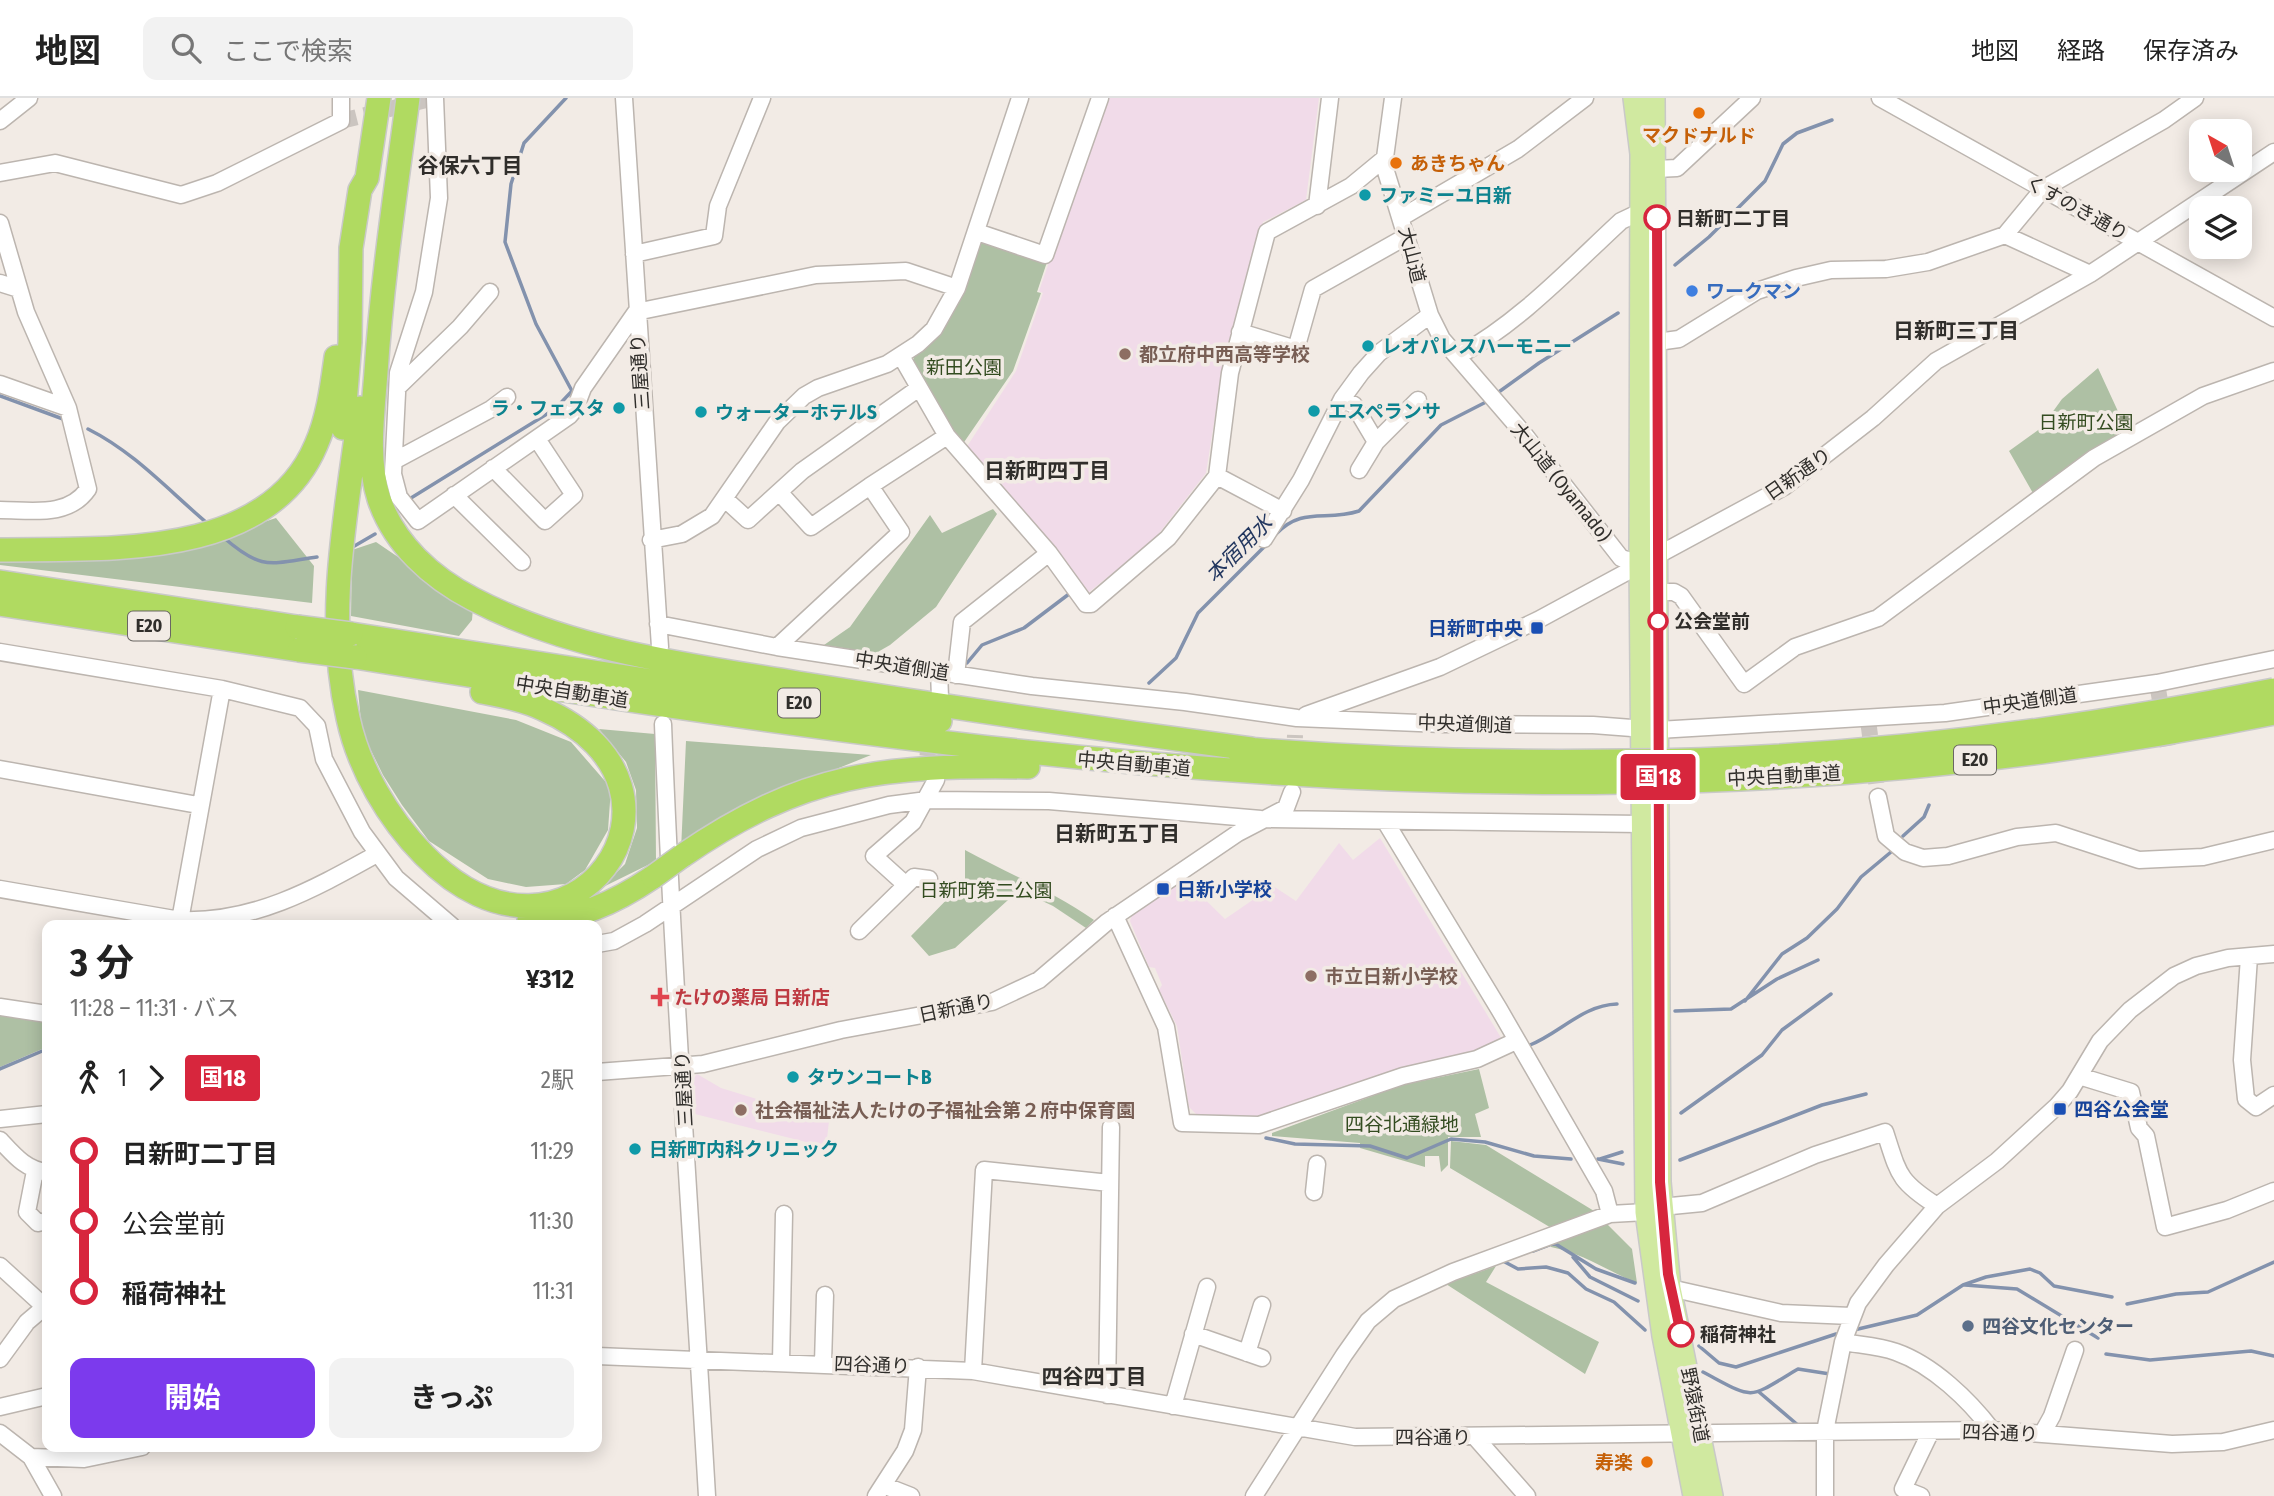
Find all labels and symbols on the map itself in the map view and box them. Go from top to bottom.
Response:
marker: マクドナルド [1691,105,1707,121]
north arrow [2189,119,2252,182]
place label: マクドナルド [1642,124,1756,147]
place label: あきちゃん [1410,152,1505,175]
district label: 谷保六丁目 [418,153,523,179]
marker: あきちゃん [1388,155,1404,171]
street label: くすのき通り [2022,170,2132,246]
place label: ファミーユ日新 [1379,184,1512,207]
marker: ファミーユ日新 [1357,187,1373,203]
marker: 日新町二丁目 [1644,205,1670,231]
place label: 日新町二丁目 [1676,207,1790,230]
street label: 大山道 [1394,225,1430,285]
place label: ワークマン [1706,280,1801,303]
marker: ワークマン [1684,283,1700,299]
district label: 日新町三丁目 [1893,318,2019,344]
street label: 三屋通り [626,333,654,411]
place label: レオパレスハーモニー [1382,335,1572,358]
marker: レオパレスハーモニー [1360,338,1376,354]
place label: 都立府中西高等学校 [1139,343,1310,366]
marker: 都立府中西高等学校 [1117,346,1133,362]
park label: 新田公園 [926,356,1002,379]
place label: ラ・フェスタ [491,397,605,420]
marker: ラ・フェスタ [611,400,627,416]
place label: エスペランサ [1328,400,1441,423]
place label: ウォーターホテルS [715,401,877,424]
marker: エスペランサ [1306,403,1322,419]
marker: ウォーターホテルS [693,404,709,420]
park label: 日新町公園 [2038,411,2134,434]
street label: 大山道 (Oyamado) [1506,418,1616,546]
street label: 日新通り [1760,443,1836,505]
district label: 日新町四丁目 [984,458,1110,484]
water label: 本宿用水 [1200,509,1279,588]
place label: 公会堂前 [1674,610,1750,633]
marker: 公会堂前 [1648,611,1668,631]
road number: E20 [128,612,170,640]
place label: 日新町中央 [1428,617,1523,640]
marker: 日新町中央 [1529,620,1545,636]
street label: 中央道側道 [853,647,951,685]
street label: 中央自動車道 [514,672,630,712]
street label: 中央道側道 [1981,683,2079,719]
road number: E20 [778,688,820,718]
street label: 中央道側道 [1417,711,1513,737]
road number: E20 [1954,746,1996,774]
street label: 中央自動車道 [1076,748,1192,780]
line badge: 国18 [1618,754,1698,800]
street label: 中央自動車道 [1726,762,1842,790]
district label: 日新町五丁目 [1054,821,1180,847]
place label: 日新小学校 [1177,878,1272,901]
park label: 日新町第二公園 [919,879,1053,902]
marker: 日新小学校 [1155,881,1171,897]
place label: 市立日新小学校 [1325,965,1458,988]
marker: 市立日新小学校 [1303,968,1319,984]
place label: たけの薬局 日新店 [674,986,830,1009]
marker: たけの薬局 日新店 [652,989,668,1005]
street label: 日新通り [916,989,996,1027]
street label: 三屋通り [671,1050,697,1128]
place label: タウンコートB [807,1066,932,1089]
marker: タウンコートB [785,1069,801,1085]
place label: 四谷公会堂 [2074,1098,2169,1121]
place label: 社会福祉法人たけの子福祉会第２府中保育園 [755,1099,1135,1122]
marker: 四谷公会堂 [2052,1101,2068,1117]
marker: 社会福祉法人たけの子福祉会第２府中保育園 [733,1102,749,1118]
park label: 四谷北通緑地 [1345,1113,1459,1136]
place label: 日新町内科クリニック [649,1138,839,1161]
marker: 日新町内科クリニック [627,1141,643,1157]
place label: 四谷文化センター [1982,1315,2134,1338]
marker: 四谷文化センター [1960,1318,1976,1334]
marker: 稲荷神社 [1668,1321,1694,1347]
place label: 稲荷神社 [1700,1323,1776,1346]
street label: 四谷通り [834,1352,910,1378]
district label: 四谷四丁目 [1042,1364,1147,1390]
street label: 野猿街道 [1676,1365,1714,1445]
street label: 四谷通り [1962,1420,2038,1446]
street label: 四谷通り [1395,1426,1471,1449]
place label: 寿楽 [1595,1451,1633,1474]
marker: 寿楽 [1639,1454,1655,1470]

